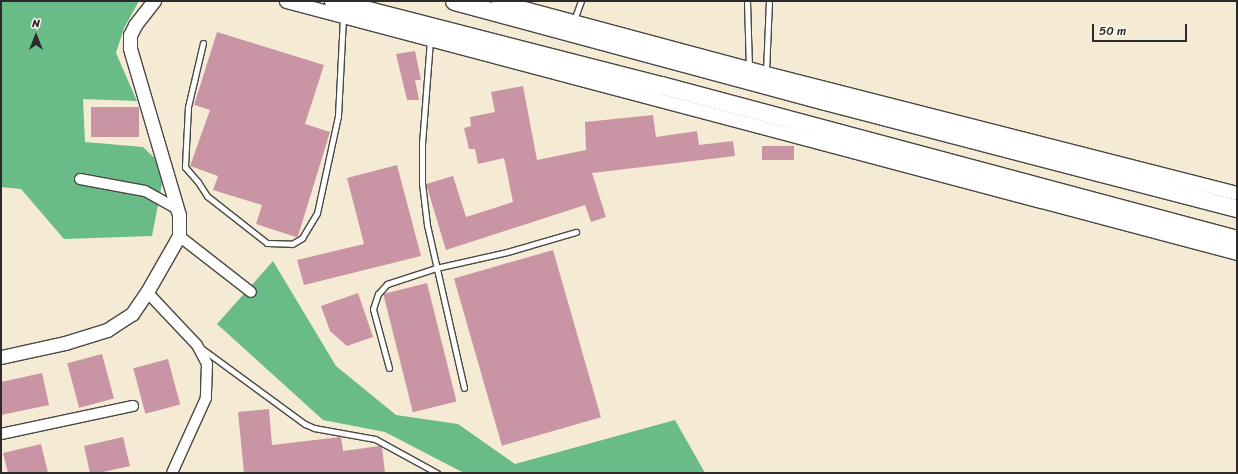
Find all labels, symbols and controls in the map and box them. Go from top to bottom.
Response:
text: N [32,14,40,33]
north arrow [16,16,56,56]
scale bar [1094,16,1189,42]
text: 50 m [1099,20,1126,42]

